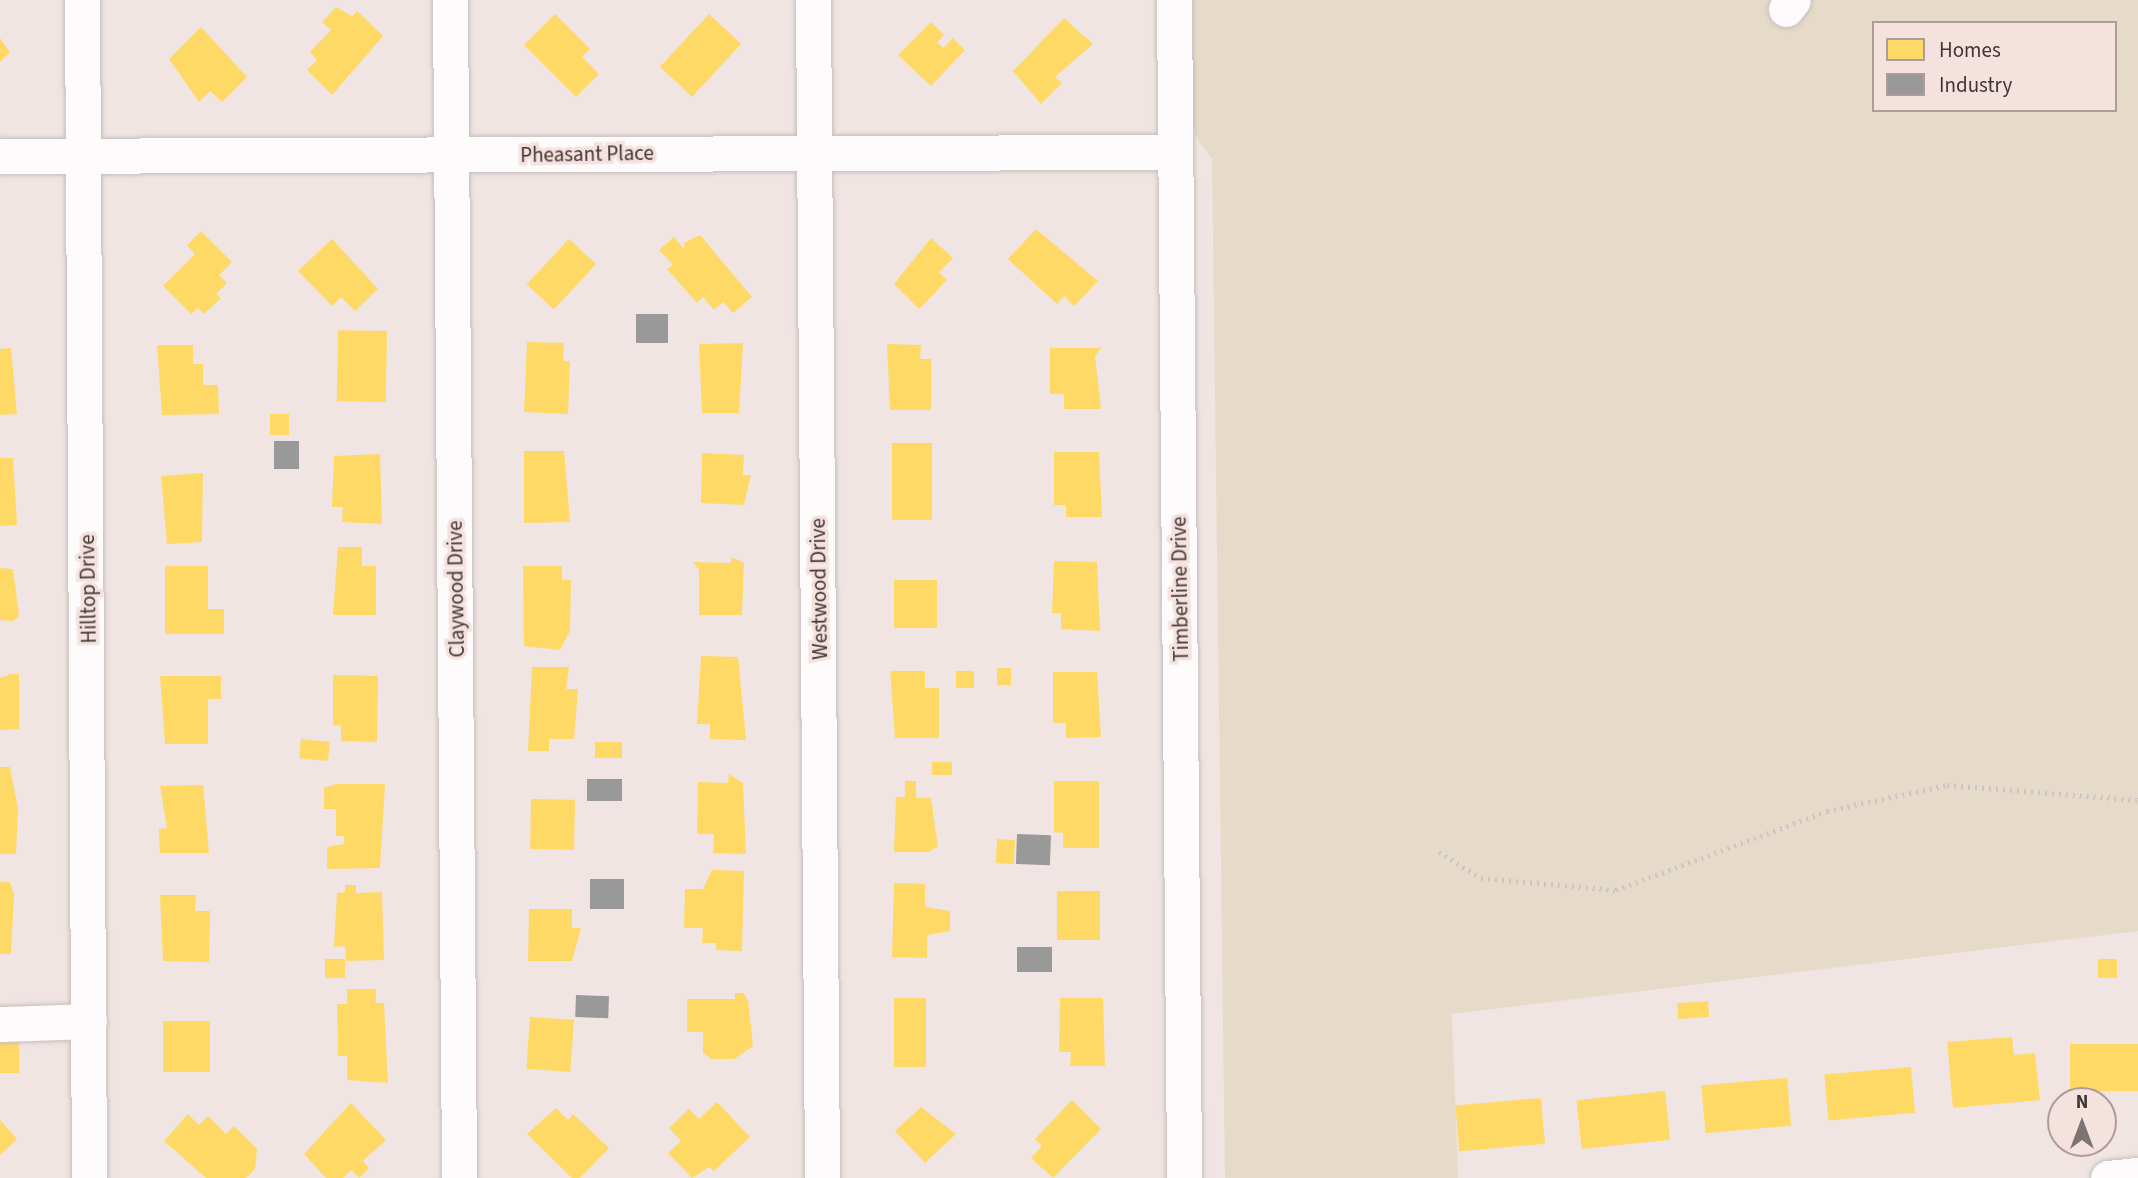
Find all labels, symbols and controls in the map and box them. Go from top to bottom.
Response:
legend [1872,21,2117,112]
text: Homes [1939,35,2001,65]
text: Industry [1939,70,2012,100]
street label: Pheasant Place [520,140,654,168]
street label: Timberline Drive [1166,516,1194,662]
street label: Westwood Drive [805,518,833,660]
street label: Claywood Drive [442,520,470,658]
street label: Hilltop Drive [74,534,102,644]
north arrow [2047,1087,2117,1157]
text: N [2076,1089,2088,1116]

